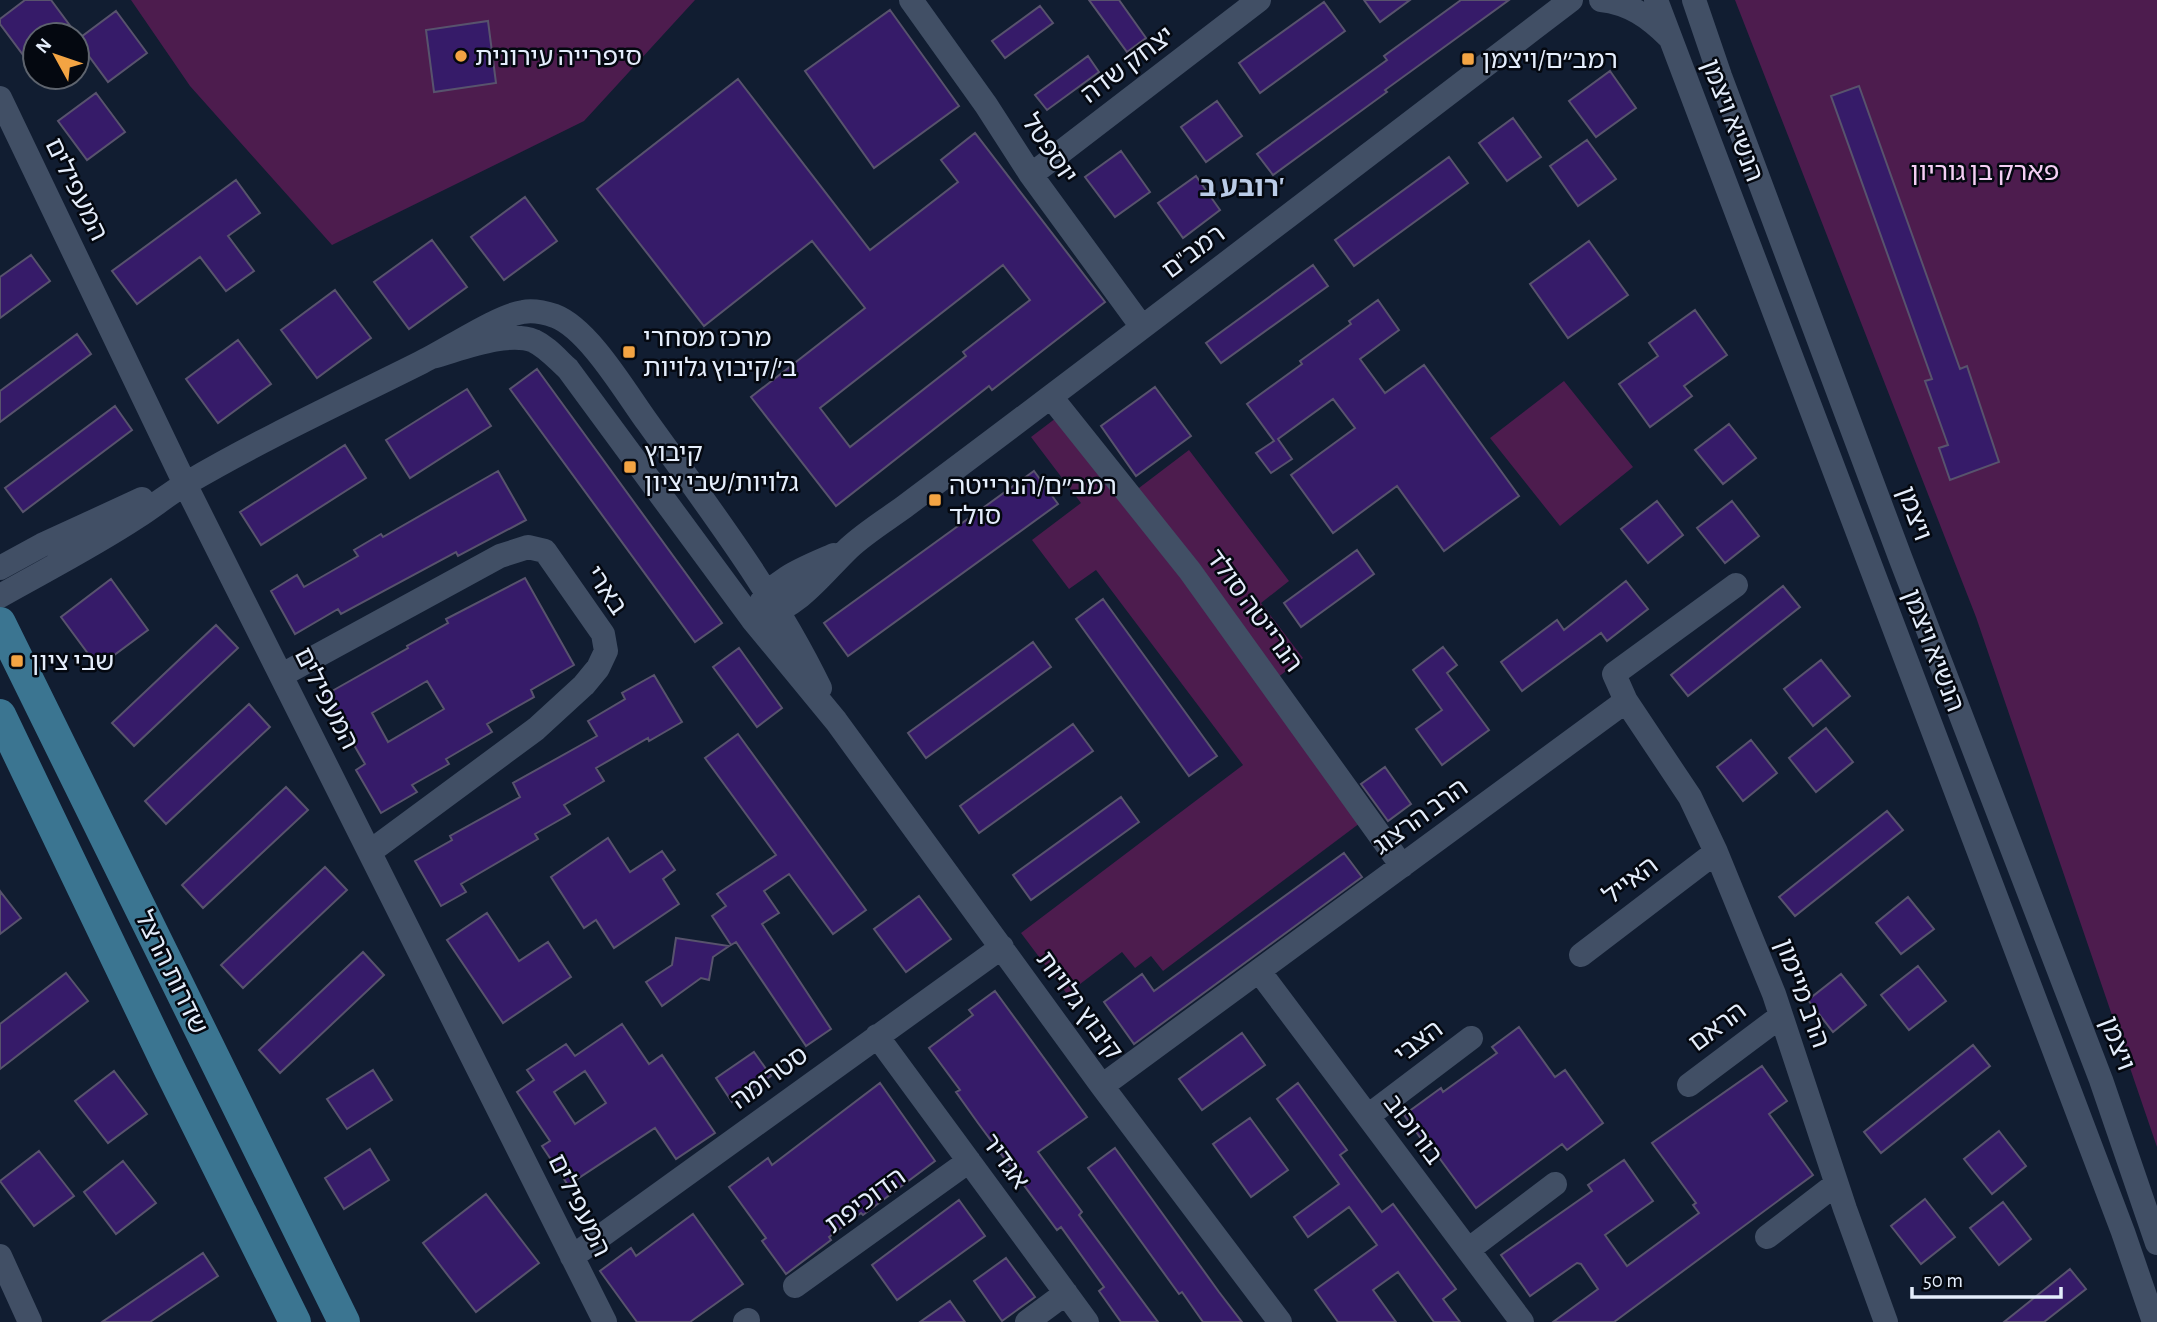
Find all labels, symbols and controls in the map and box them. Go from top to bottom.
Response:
north arrow [21,21,91,91]
street label: יצחק שדה [1076,22,1179,108]
text: N [33,35,56,57]
place label: סיפרייה עירונית [475,44,642,70]
place label: רמב״ם/ויצמן [1482,47,1618,73]
marker: סיפרייה עירונית [453,48,469,64]
marker: רמב״ם/ויצמן [1460,51,1476,67]
street label: הנשיא ויצמן [1697,55,1767,185]
street label: יוספטל [1017,109,1082,188]
street label: המעפילים [40,134,112,245]
park label: פארק בן גוריון [1911,159,2059,185]
district label: רובע ב' [1199,174,1285,202]
street label: רמב"ם [1158,220,1230,283]
place label: מרכז מסחרי ב׳/קיבוץ גלויות [643,325,797,381]
marker: מרכז מסחרי ב׳/קיבוץ גלויות [621,344,637,360]
place label: קיבוץ גלויות/שבי ציון [644,440,799,496]
marker: קיבוץ גלויות/שבי ציון [622,459,638,475]
place label: רמב״ם/הנרייטה סולד [949,473,1117,529]
street label: ויצמן [1892,483,1936,544]
marker: רמב״ם/הנרייטה סולד [927,492,943,508]
street label: הנרייטה סולד [1201,545,1307,677]
street label: בארי [581,561,632,620]
street label: הנשיא ויצמן [1898,585,1968,715]
street label: המעפילים [289,643,363,754]
place label: שבי ציון [31,649,114,675]
marker: שבי ציון [9,653,25,669]
street label: הרב הרצוג [1368,774,1473,860]
street label: האייל [1598,852,1663,910]
street label: שדרות הרצל [130,907,212,1038]
street label: הרב מיימון [1770,935,1834,1051]
street label: קיבוץ גלויות [1031,947,1127,1065]
street label: הראם [1684,997,1751,1056]
street label: ויצמן [2095,1013,2139,1074]
street label: הצבי [1390,1016,1447,1068]
street label: סטרומה [726,1042,813,1114]
street label: בורוכוב [1379,1090,1448,1169]
street label: אגדיר [977,1129,1034,1194]
street label: המעפילים [543,1150,615,1261]
street label: הדוכיפת [821,1163,910,1238]
scale bar [1912,1256,2061,1300]
text: 50 m [1923,1270,1963,1291]

